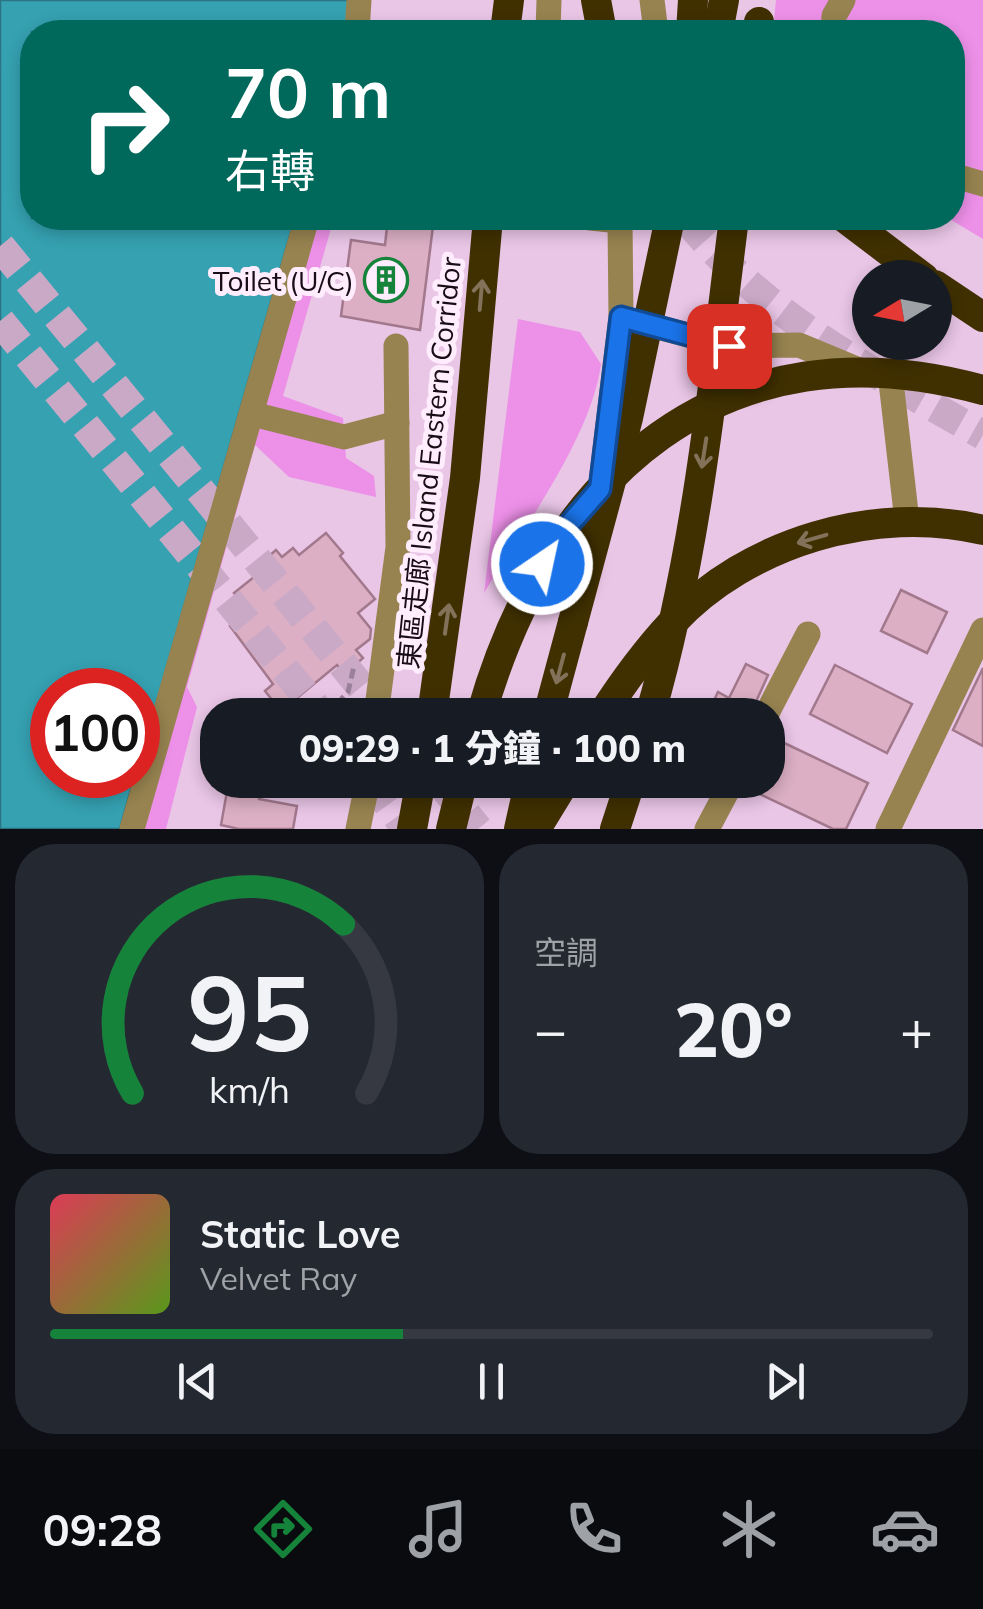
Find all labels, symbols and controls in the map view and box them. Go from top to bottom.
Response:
text: 70 m [225,48,391,136]
icon: right [60,60,190,190]
text: 右轉 [225,142,315,198]
street label: 東區走廊 Island Eastern Corridor [390,254,468,671]
building icon: Toilet (U/C) [363,257,409,303]
north arrow [852,260,952,360]
map controls [852,260,952,360]
place label: Toilet (U/C) [213,263,354,298]
one-way arrow [472,280,491,312]
pin [687,304,772,389]
icon: arrive [702,319,757,374]
one-way arrow [694,436,713,469]
position arrow [490,512,594,616]
one-way arrow [797,531,828,549]
one-way arrow [438,603,457,635]
one-way arrow [550,653,569,684]
speed limit sign: 100 [30,668,160,798]
text: 09:29 · 1 分鐘 · 100 m [299,724,686,772]
text: 空調 [534,932,598,972]
text: 95 [187,946,312,1077]
text: 20° [674,982,793,1076]
text: − [534,995,567,1064]
text: + [900,995,933,1064]
text: km/h [209,1067,290,1112]
text: Static Love [200,1210,401,1258]
text: Velvet Ray [200,1258,357,1298]
icon: previous [170,1354,225,1409]
icon: pause [464,1354,519,1409]
icon: next [758,1354,813,1409]
icon: directions [248,1494,318,1564]
icon: music [403,1494,473,1564]
icon: phone [559,1494,629,1564]
icon: climate [714,1494,784,1564]
icon: car [870,1494,940,1564]
text: 09:28 [43,1501,162,1557]

